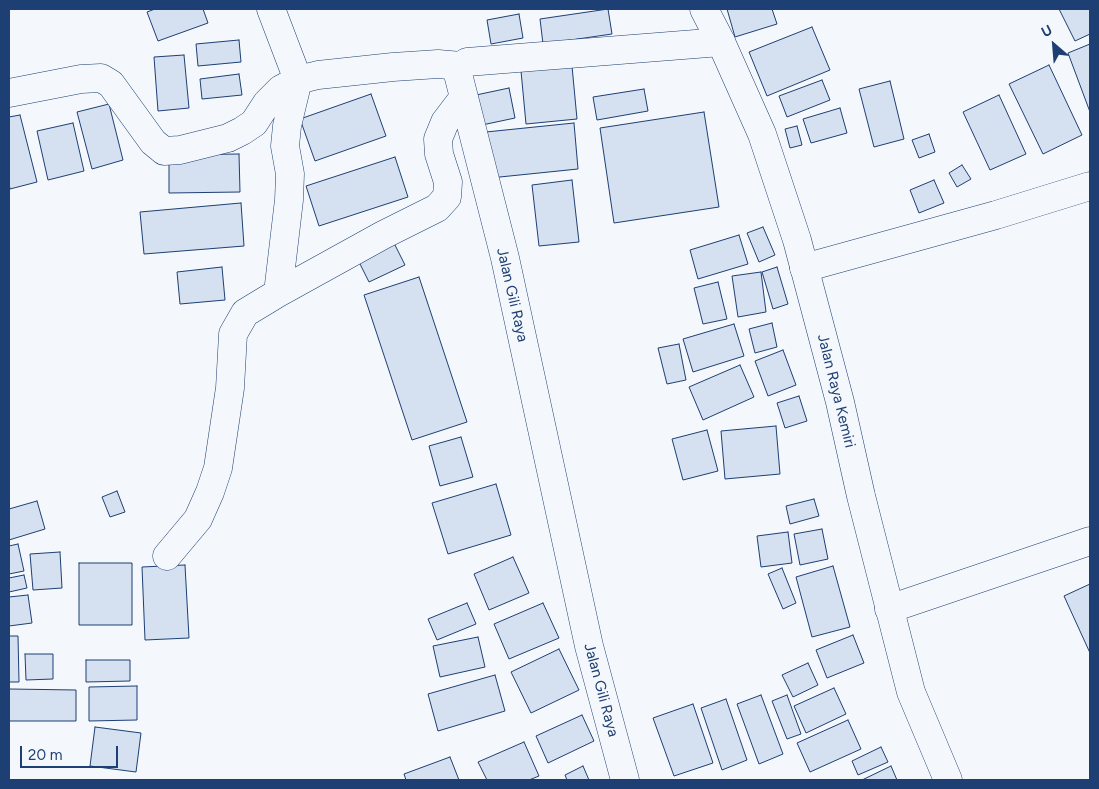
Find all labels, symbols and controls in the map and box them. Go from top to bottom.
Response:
north arrow [1029,20,1079,70]
text: U [1039,21,1055,41]
street label: Jalan Gili Raya [492,246,532,344]
street label: Jalan Raya Kemiri [813,332,859,450]
street label: Jalan Gili Raya [580,641,622,739]
scale bar [22,736,120,768]
text: 20 m [28,746,62,764]

